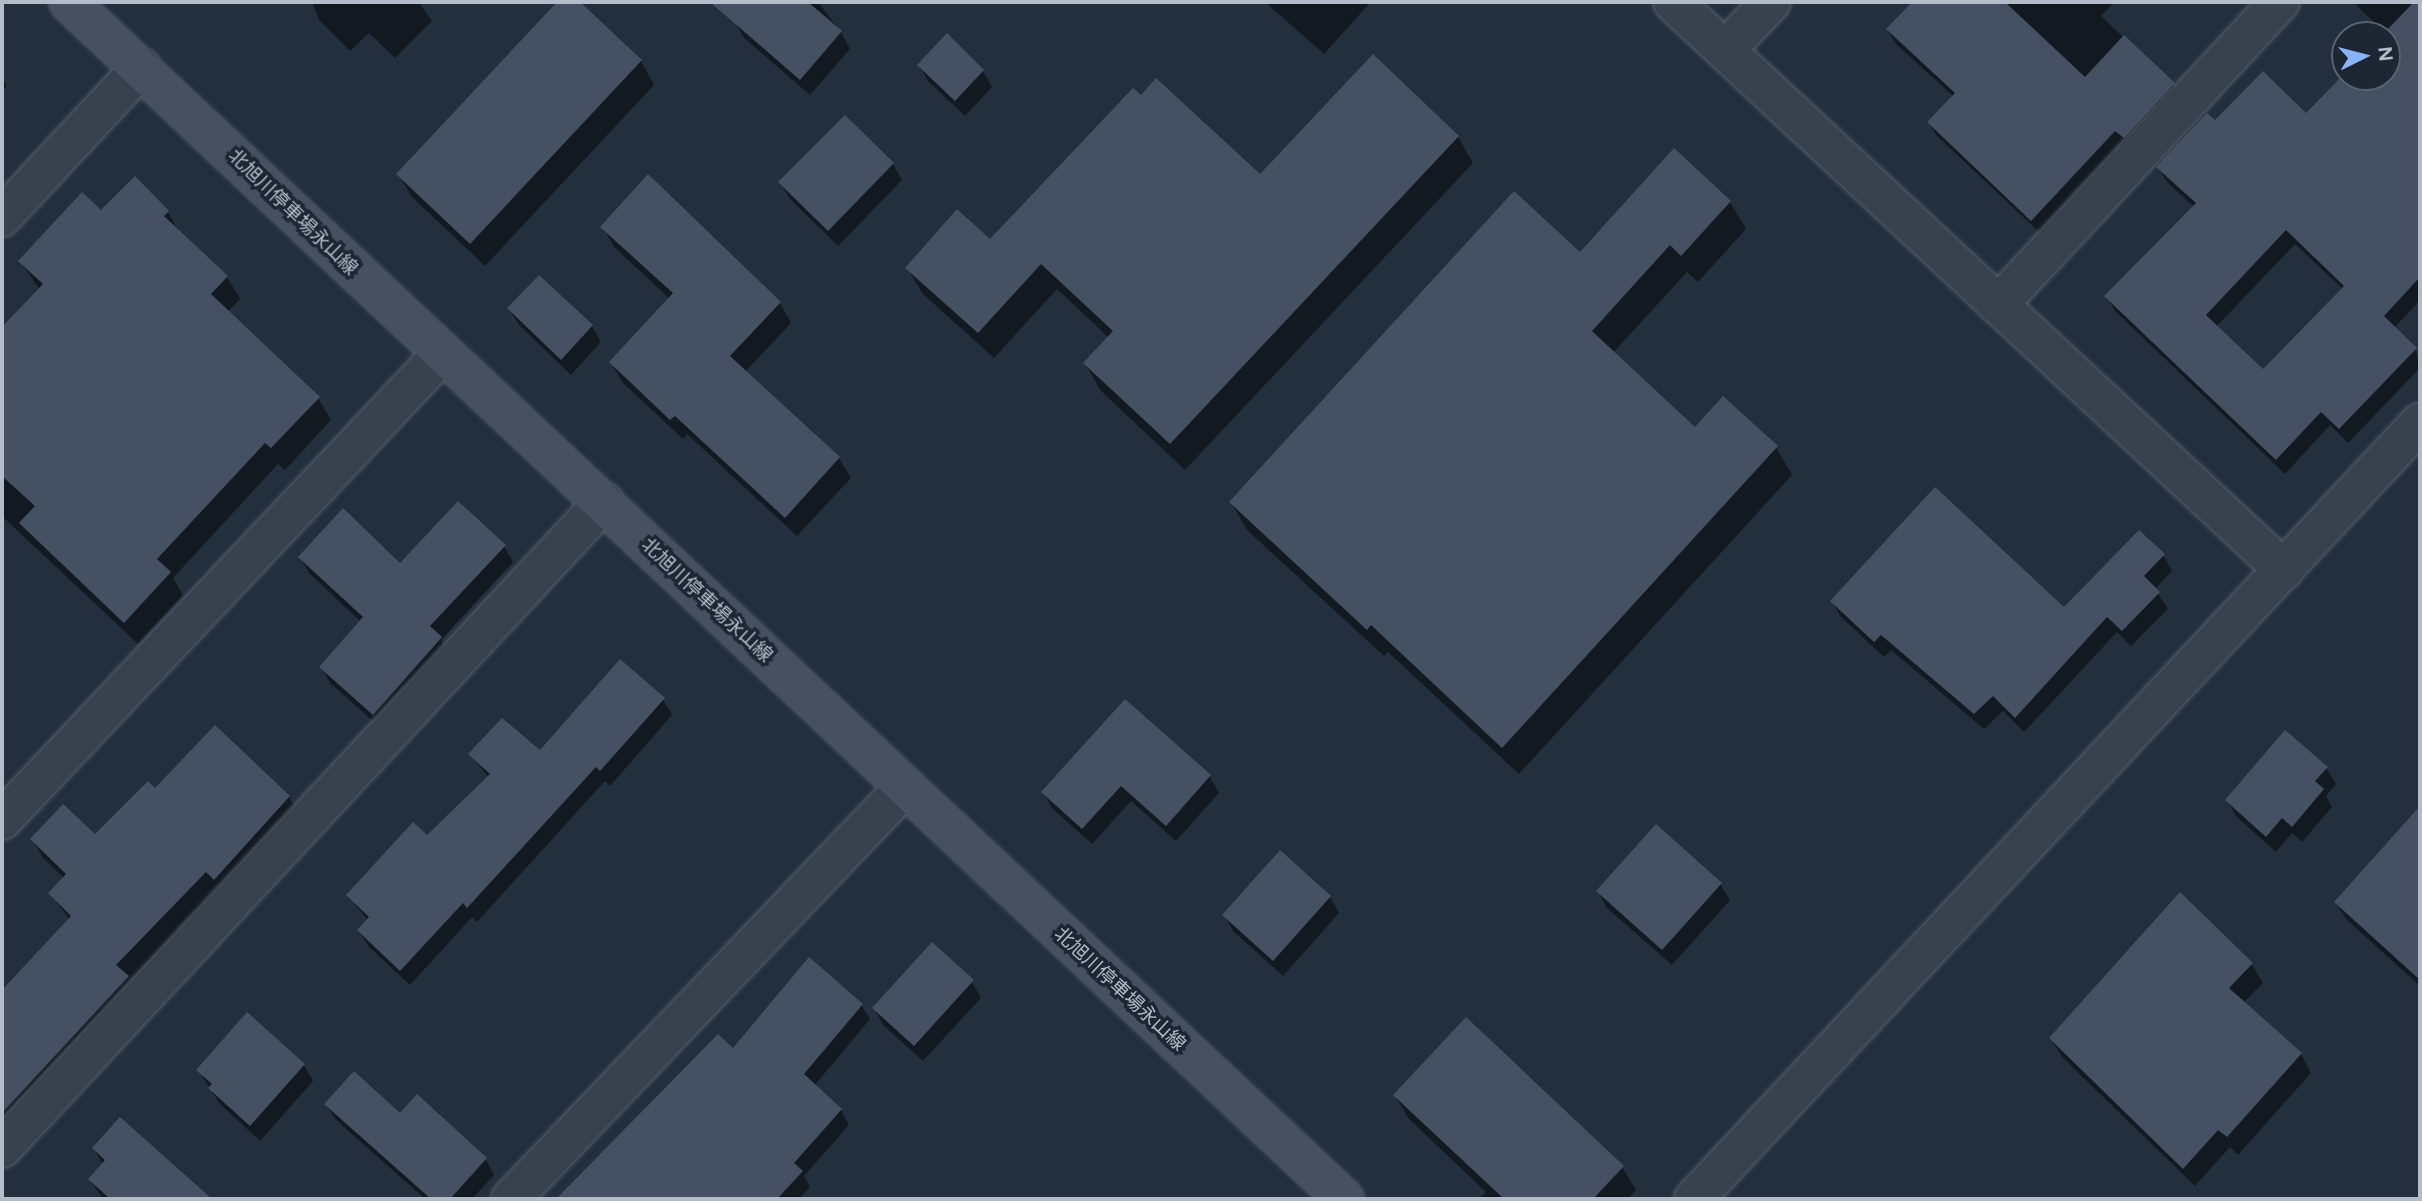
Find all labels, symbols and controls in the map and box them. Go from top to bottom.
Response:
north arrow [2331,21,2401,91]
text: N [2373,45,2398,62]
street label: 北旭川停車場永山線 [224,144,362,280]
street label: 北旭川停車場永山線 [637,533,777,667]
street label: 北旭川停車場永山線 [1050,922,1190,1056]

